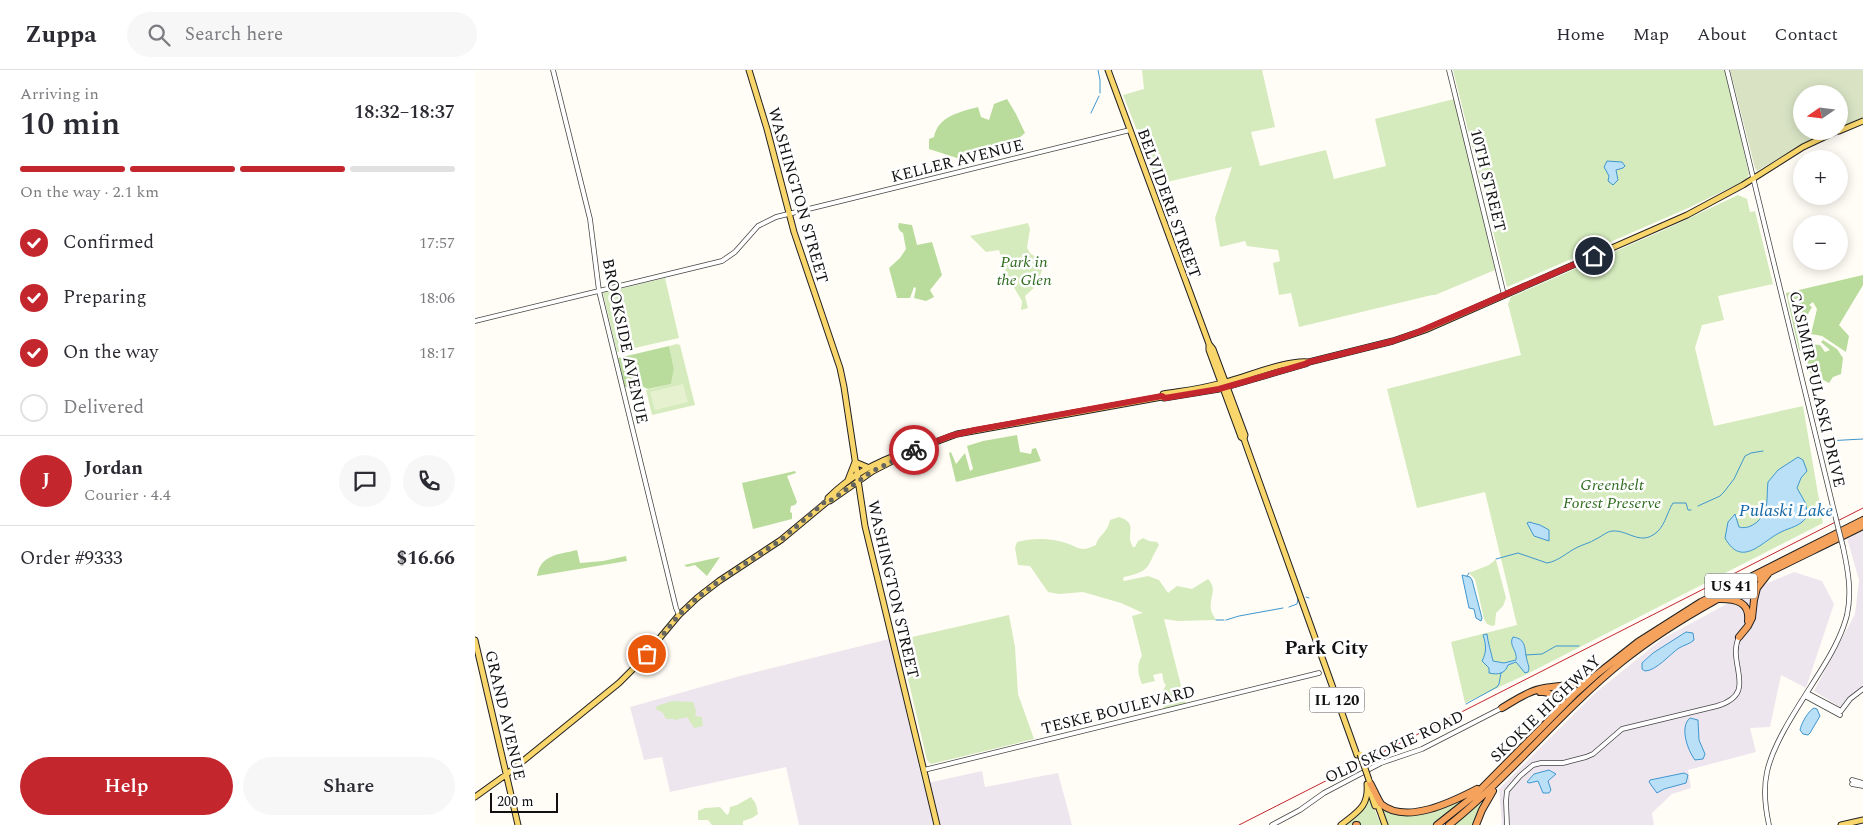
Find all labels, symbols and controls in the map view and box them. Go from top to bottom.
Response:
search box [127,12,477,57]
text: Zuppa [25,17,97,53]
text: Search here [185,20,283,49]
icon: search [145,21,173,49]
text: Home [1556,21,1605,48]
text: Map [1633,21,1669,48]
text: About [1697,21,1747,48]
text: Contact [1775,21,1838,48]
text: Arriving in [20,82,99,106]
north arrow [1793,85,1847,140]
map controls [1793,85,1848,270]
text: 18:32–18:37 [354,98,455,127]
text: 10 min [20,100,120,149]
street label: WASHINGTON STREET [761,105,835,286]
street label: BELVIDERE STREET [1131,125,1207,282]
street label: 10TH STREET [1464,126,1512,234]
street label: KELLER AVENUE [889,133,1026,189]
button: + [1793,150,1848,205]
text: On the way · 2.1 km [20,180,159,204]
button: − [1793,215,1848,270]
text: Confirmed [63,228,154,257]
icon: check [20,229,48,257]
text: 17:57 [419,231,455,255]
pin [1573,235,1615,277]
icon: home [1580,242,1608,270]
park label: Park in the Glen [996,250,1052,292]
street label: BROOKSIDE AVENUE [596,256,654,426]
text: Preparing [63,283,147,312]
icon: check [20,284,48,312]
text: 18:06 [419,286,455,310]
street label: CASIMIR PULASKI DRIVE [1783,289,1851,490]
text: On the way [63,338,159,367]
icon: check [20,339,48,367]
text: 18:17 [419,341,455,365]
text: Delivered [63,393,144,422]
courier [889,425,939,475]
icon: bike [900,436,928,464]
text: Jordan [84,454,143,483]
button: chat [339,455,391,507]
button: phone [403,455,455,507]
text: J [42,466,50,495]
park label: Greenbelt Forest Preserve [1563,473,1661,515]
text: Courier · 4.4 [84,483,171,507]
water label: Pulaski Lake [1739,497,1833,524]
street label: WASHINGTON STREET [861,498,925,681]
text: Order #9333 [20,544,123,573]
text: $16.66 [397,544,455,573]
road number: US 41 [1705,574,1757,598]
pin [626,633,668,675]
district label: Park City [1284,634,1368,663]
icon: bag [633,640,661,668]
street label: GRAND AVENUE [478,648,532,783]
street label: SKOKIE HIGHWAY [1485,649,1607,768]
street label: TESKE BOULEVARD [1039,679,1198,741]
road number: IL 120 [1309,688,1365,712]
street label: OLD SKOKIE ROAD [1321,704,1468,790]
button: Help [20,757,233,815]
button: Share [243,757,455,815]
scale bar [490,790,557,813]
text: 200 m [497,791,534,812]

